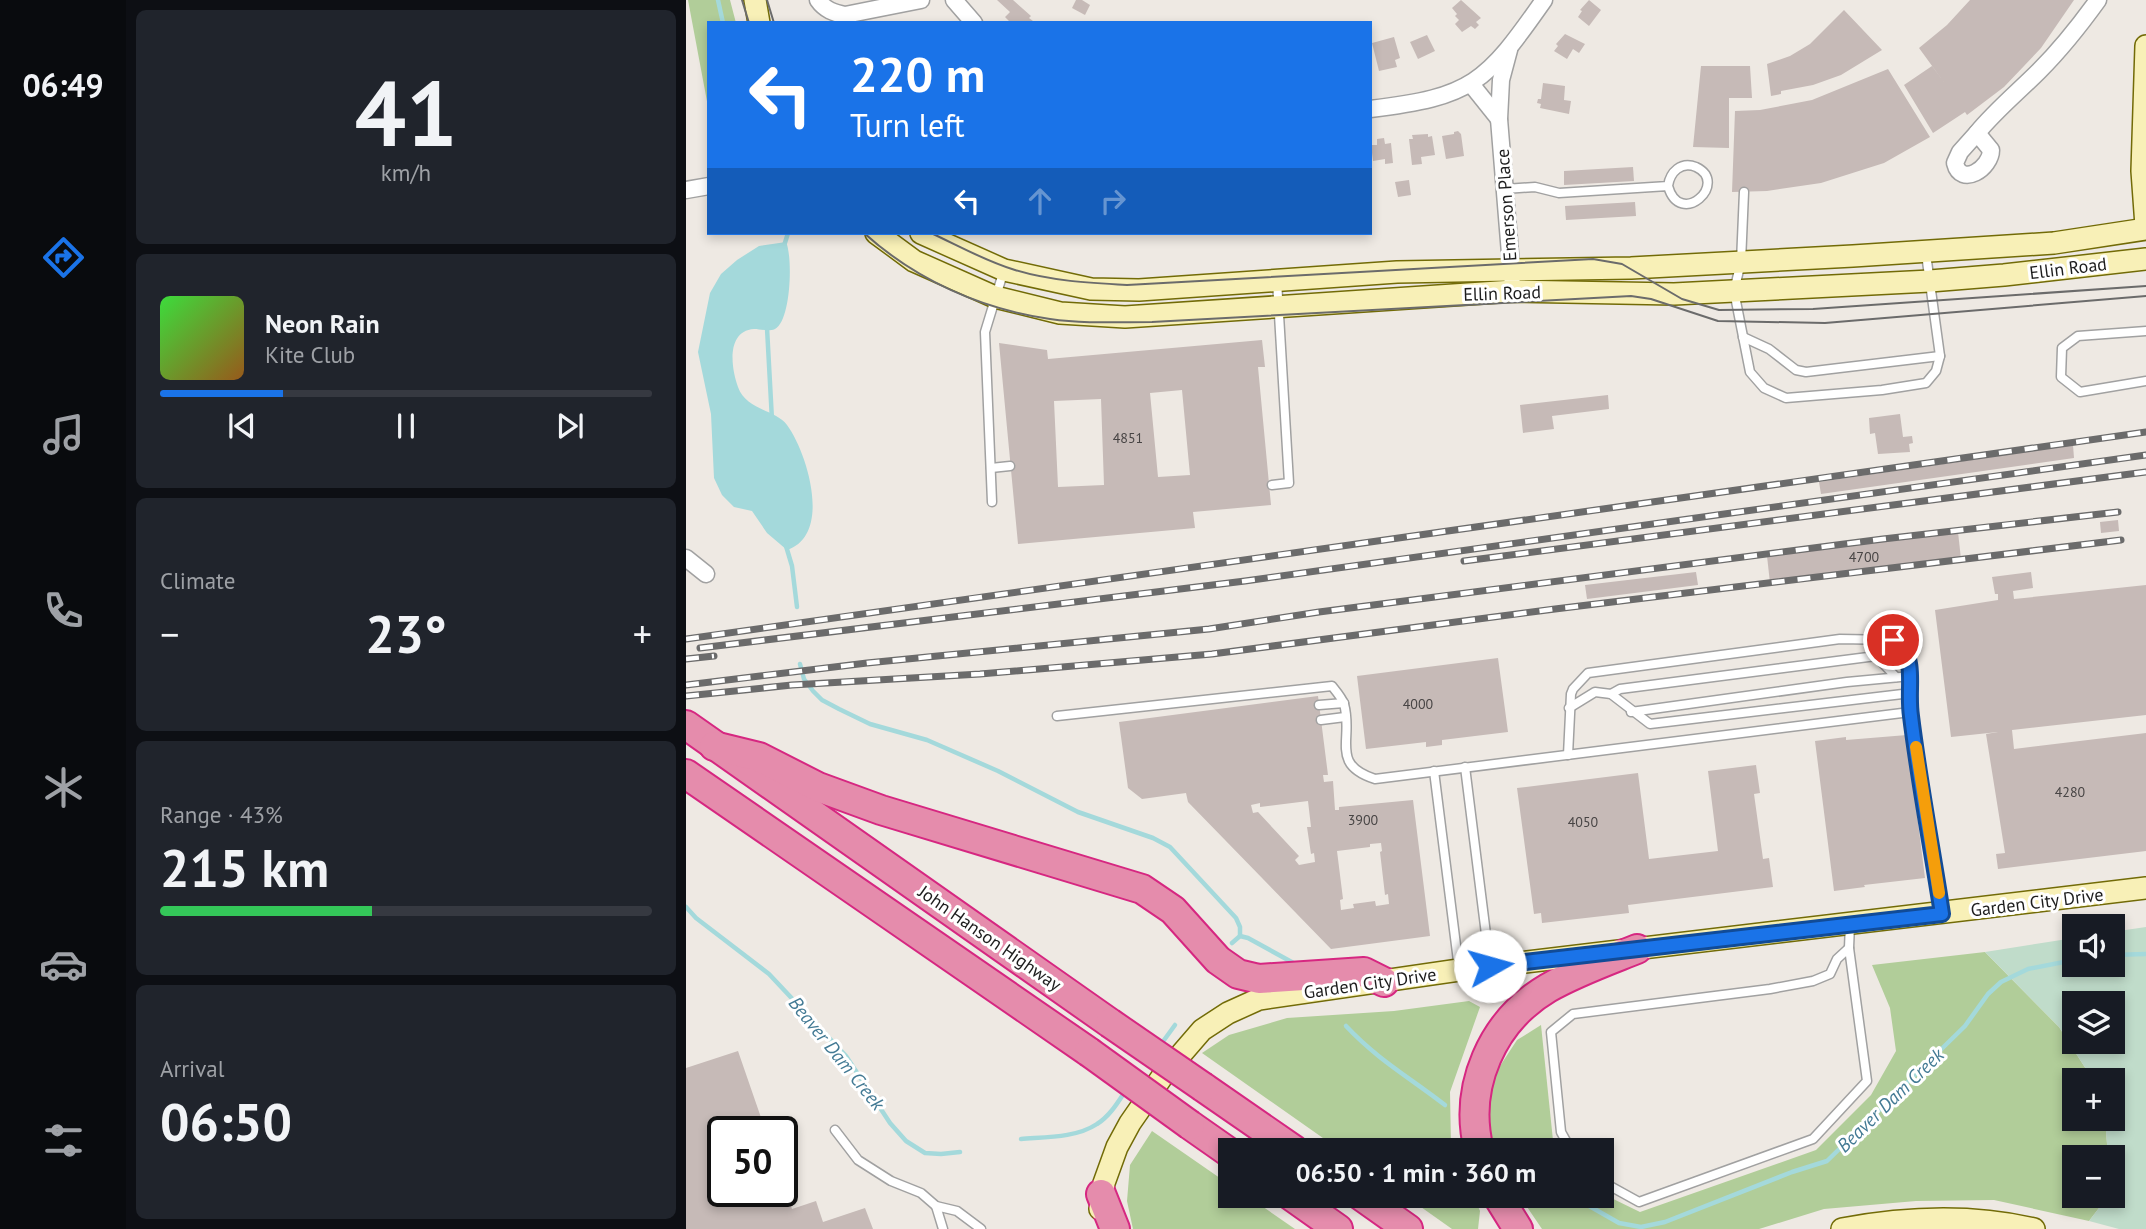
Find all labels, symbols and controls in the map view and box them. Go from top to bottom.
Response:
text: 220 m [850,42,985,106]
icon: left [735,49,826,140]
text: 41 [354,53,458,171]
text: 06:49 [22,64,104,106]
text: Turn left [850,104,965,146]
street label: Emerson Place [1491,148,1521,262]
text: km/h [381,158,431,187]
icon: left [948,182,986,220]
icon: ahead [1021,182,1059,220]
icon: right [1094,182,1132,220]
icon: directions [39,233,88,282]
street label: Ellin Road [2028,252,2108,284]
street label: Ellin Road [1463,280,1541,306]
text: Neon Rain [265,307,380,340]
text: Kite Club [265,340,355,369]
icon: previous [223,407,261,445]
icon: pause [387,407,425,445]
icon: next [551,407,589,445]
icon: music [39,410,88,459]
house number: 4851 [1113,429,1143,447]
house number: 4700 [1849,548,1880,566]
text: Climate [160,566,235,595]
icon: phone [39,586,88,635]
text: 23° [365,600,447,667]
text: − [160,609,179,658]
text: + [633,609,652,658]
pin [1863,610,1923,670]
icon: arrive [1874,621,1912,659]
house number: 4000 [1403,695,1434,713]
icon: climate [39,763,88,812]
house number: 4280 [2055,783,2086,801]
text: Range · 43% [160,800,283,829]
house number: 3900 [1348,811,1379,829]
house number: 4050 [1568,813,1599,831]
text: 215 km [160,834,329,901]
street label: John Hanson Highway [913,880,1066,996]
street label: Garden City Drive [1969,882,2105,922]
map controls [2062,914,2125,1208]
button: sound [2062,914,2125,977]
position arrow [1453,929,1527,1003]
icon: car [39,940,88,989]
street label: Garden City Drive [1302,962,1438,1004]
water label: Beaver Dam Creek [784,991,891,1116]
button: layers [2062,991,2125,1054]
water label: Beaver Dam Creek [1831,1042,1950,1157]
text: Arrival [160,1054,224,1083]
button: + [2062,1068,2125,1131]
text: 06:50 [160,1088,292,1155]
icon: filters [39,1116,88,1165]
speed limit sign: 50 [707,1116,798,1207]
button: − [2062,1145,2125,1208]
text: 06:50 · 1 min · 360 m [1296,1156,1536,1189]

